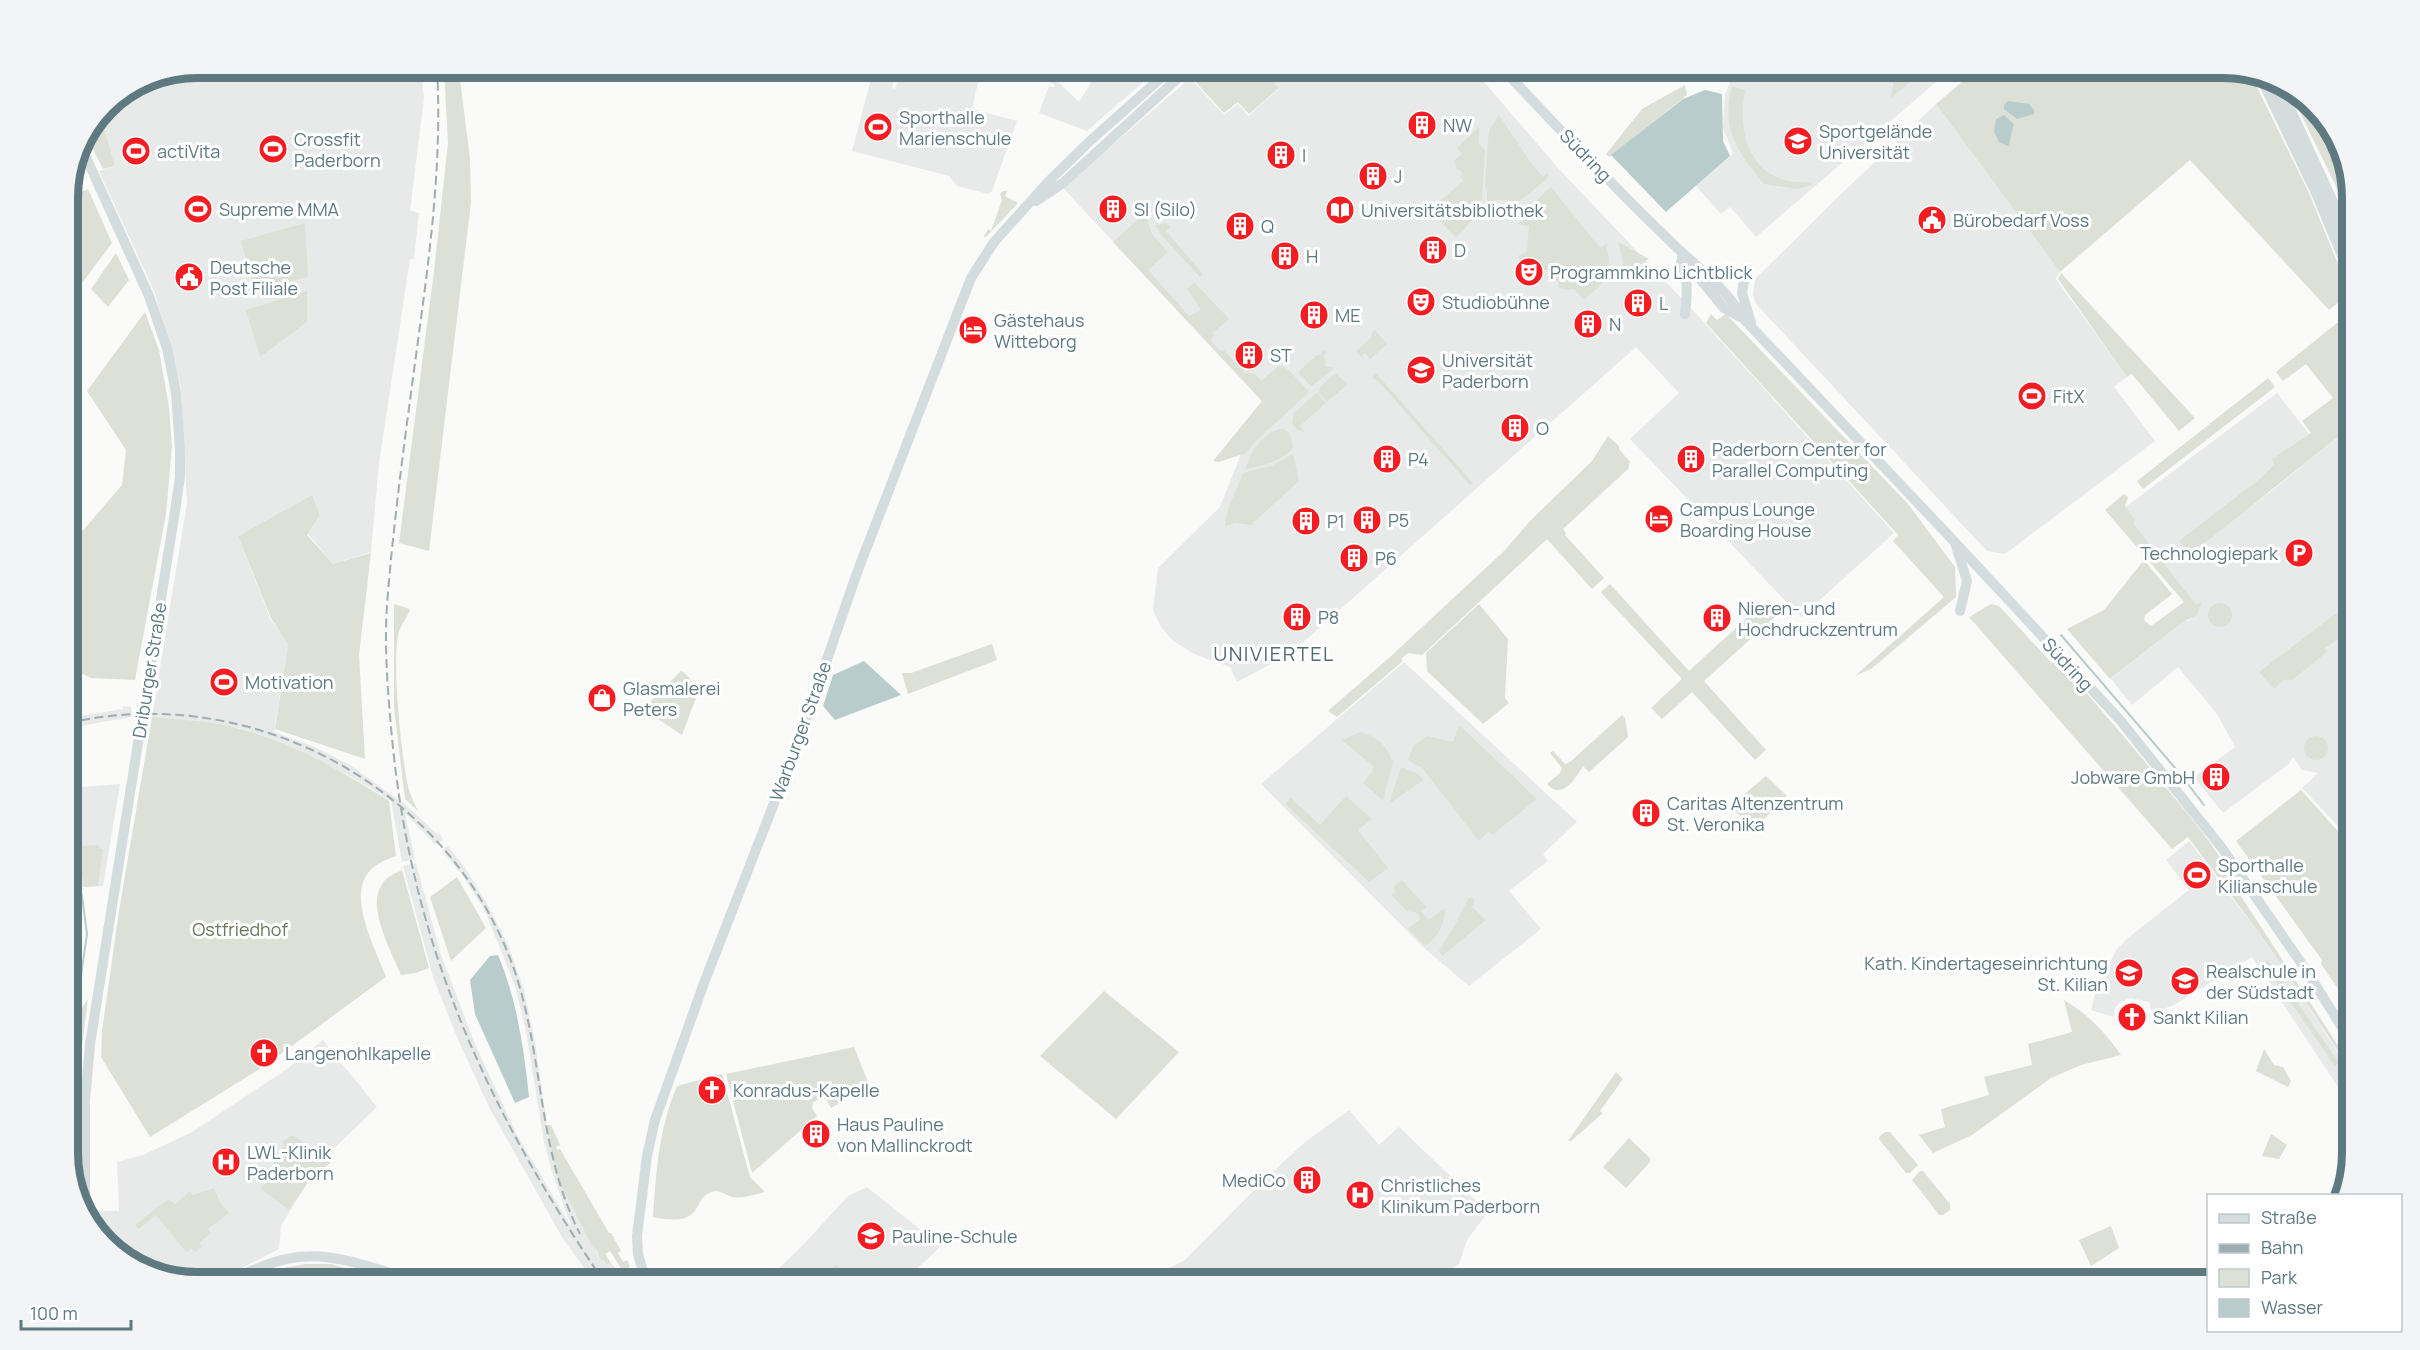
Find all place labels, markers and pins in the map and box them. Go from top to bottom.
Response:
place label: Sporthalle Marienschule [899,105,1011,150]
building icon: NW [1406,109,1438,141]
sports icon: Sporthalle Marienschule [862,111,894,143]
place label: NW [1443,113,1472,137]
place label: Sportgelände Universität [1819,119,1932,164]
school or university icon: Sportgelände Universität [1782,125,1814,157]
place label: Crossfit Paderborn [294,127,381,172]
sports icon: Crossfit Paderborn [257,133,289,165]
sports icon: actiVita [120,135,152,167]
place label: actiVita [157,139,220,163]
building icon: I [1265,139,1297,171]
place label: I [1302,143,1306,167]
building icon: J [1357,160,1389,192]
place label: J [1394,164,1402,188]
sports icon: Supreme MMA [182,193,214,225]
building icon: SI (Silo) [1097,193,1129,225]
library icon: Universitätsbibliothek [1324,194,1356,226]
place label: Supreme MMA [219,197,340,221]
place label: SI (Silo) [1134,197,1197,221]
place label: Universitätsbibliothek [1361,198,1544,222]
public building icon: Bürobedarf Voss [1916,204,1948,236]
place label: Bürobedarf Voss [1953,208,2089,232]
building icon: Q [1224,210,1256,242]
place label: Q [1261,214,1274,238]
building icon: D [1417,234,1449,266]
place label: D [1454,238,1466,262]
building icon: H [1269,240,1301,272]
place label: H [1306,244,1318,268]
place label: Deutsche Post Filiale [210,255,298,300]
theatre icon: Programmkino Lichtblick [1513,256,1545,288]
place label: Programmkino Lichtblick [1550,260,1753,284]
public building icon: Deutsche Post Filiale [173,261,205,293]
theatre icon: Studiobühne [1405,286,1437,318]
building icon: L [1622,287,1654,319]
place label: Studiobühne [1442,290,1550,314]
place label: L [1659,291,1668,315]
building icon: ME [1298,299,1330,331]
place label: ME [1335,303,1360,327]
place label: Gästehaus Witteborg [994,308,1084,353]
building icon: N [1572,308,1604,340]
place label: N [1609,312,1621,336]
hotel icon: Gästehaus Witteborg [957,314,989,346]
building icon: ST [1233,339,1265,371]
place label: ST [1270,343,1292,367]
place label: Universität Paderborn [1442,348,1533,393]
school or university icon: Universität Paderborn [1405,354,1437,386]
sports icon: FitX [2016,380,2048,412]
place label: FitX [2053,384,2084,408]
building icon: O [1499,412,1531,444]
place label: O [1536,416,1549,440]
place label: Paderborn Center for Parallel Computing [1712,437,1887,482]
building icon: P4 [1371,443,1403,475]
building icon: Paderborn Center for Parallel Computing [1675,443,1707,475]
place label: P4 [1408,447,1429,471]
place label: Campus Lounge Boarding House [1680,497,1815,542]
hotel icon: Campus Lounge Boarding House [1643,503,1675,535]
building icon: P5 [1351,504,1383,536]
building icon: P1 [1290,505,1322,537]
place label: P5 [1388,508,1409,532]
place label: P1 [1327,509,1345,533]
parking icon: Technologiepark [2283,537,2315,569]
place label: Technologiepark [2140,541,2279,565]
building icon: P6 [1338,542,1370,574]
place label: P6 [1375,546,1397,570]
place label: Nieren- und Hochdruckzentrum [1738,596,1898,641]
building icon: P8 [1281,601,1313,633]
building icon: Nieren- und Hochdruckzentrum [1701,602,1733,634]
place label: P8 [1318,605,1339,629]
sports icon: Motivation [208,666,240,698]
place label: Motivation [245,670,334,694]
place label: Glasmalerei Peters [623,676,720,721]
shop icon: Glasmalerei Peters [586,682,618,714]
building icon: Jobware GmbH [2200,761,2232,793]
place label: Jobware GmbH [2071,765,2195,789]
place label: Caritas Altenzentrum St. Veronika [1667,791,1844,836]
building icon: Caritas Altenzentrum St. Veronika [1630,797,1662,829]
place label: Sporthalle Kilianschule [2218,853,2318,898]
sports icon: Sporthalle Kilianschule [2181,859,2213,891]
place label: Kath. Kindertageseinrichtung St. Kilian [1864,951,2108,996]
school or university icon: Kath. Kindertageseinrichtung St. Kilian [2113,957,2145,989]
place label: Realschule in der Südstadt [2206,959,2316,1004]
school or university icon: Realschule in der Südstadt [2169,965,2201,997]
church icon: Sankt Kilian [2116,1001,2148,1033]
place label: Sankt Kilian [2153,1005,2249,1029]
church icon: Langenohlkapelle [248,1037,280,1069]
place label: Langenohlkapelle [285,1041,431,1065]
church icon: Konradus-Kapelle [696,1074,728,1106]
place label: Konradus-Kapelle [733,1078,880,1102]
place label: Haus Pauline von Mallinckrodt [837,1112,973,1157]
building icon: Haus Pauline von Mallinckrodt [800,1118,832,1150]
place label: LWL-Klinik Paderborn [247,1140,334,1185]
hospital icon: LWL-Klinik Paderborn [210,1146,242,1178]
building icon: MediCo [1291,1164,1323,1196]
place label: MediCo [1222,1168,1286,1192]
place label: Christliches Klinikum Paderborn [1381,1173,1540,1218]
hospital icon: Christliches Klinikum Paderborn [1344,1179,1376,1211]
school or university icon: Pauline-Schule [855,1220,887,1252]
place label: Pauline-Schule [892,1224,1017,1248]

